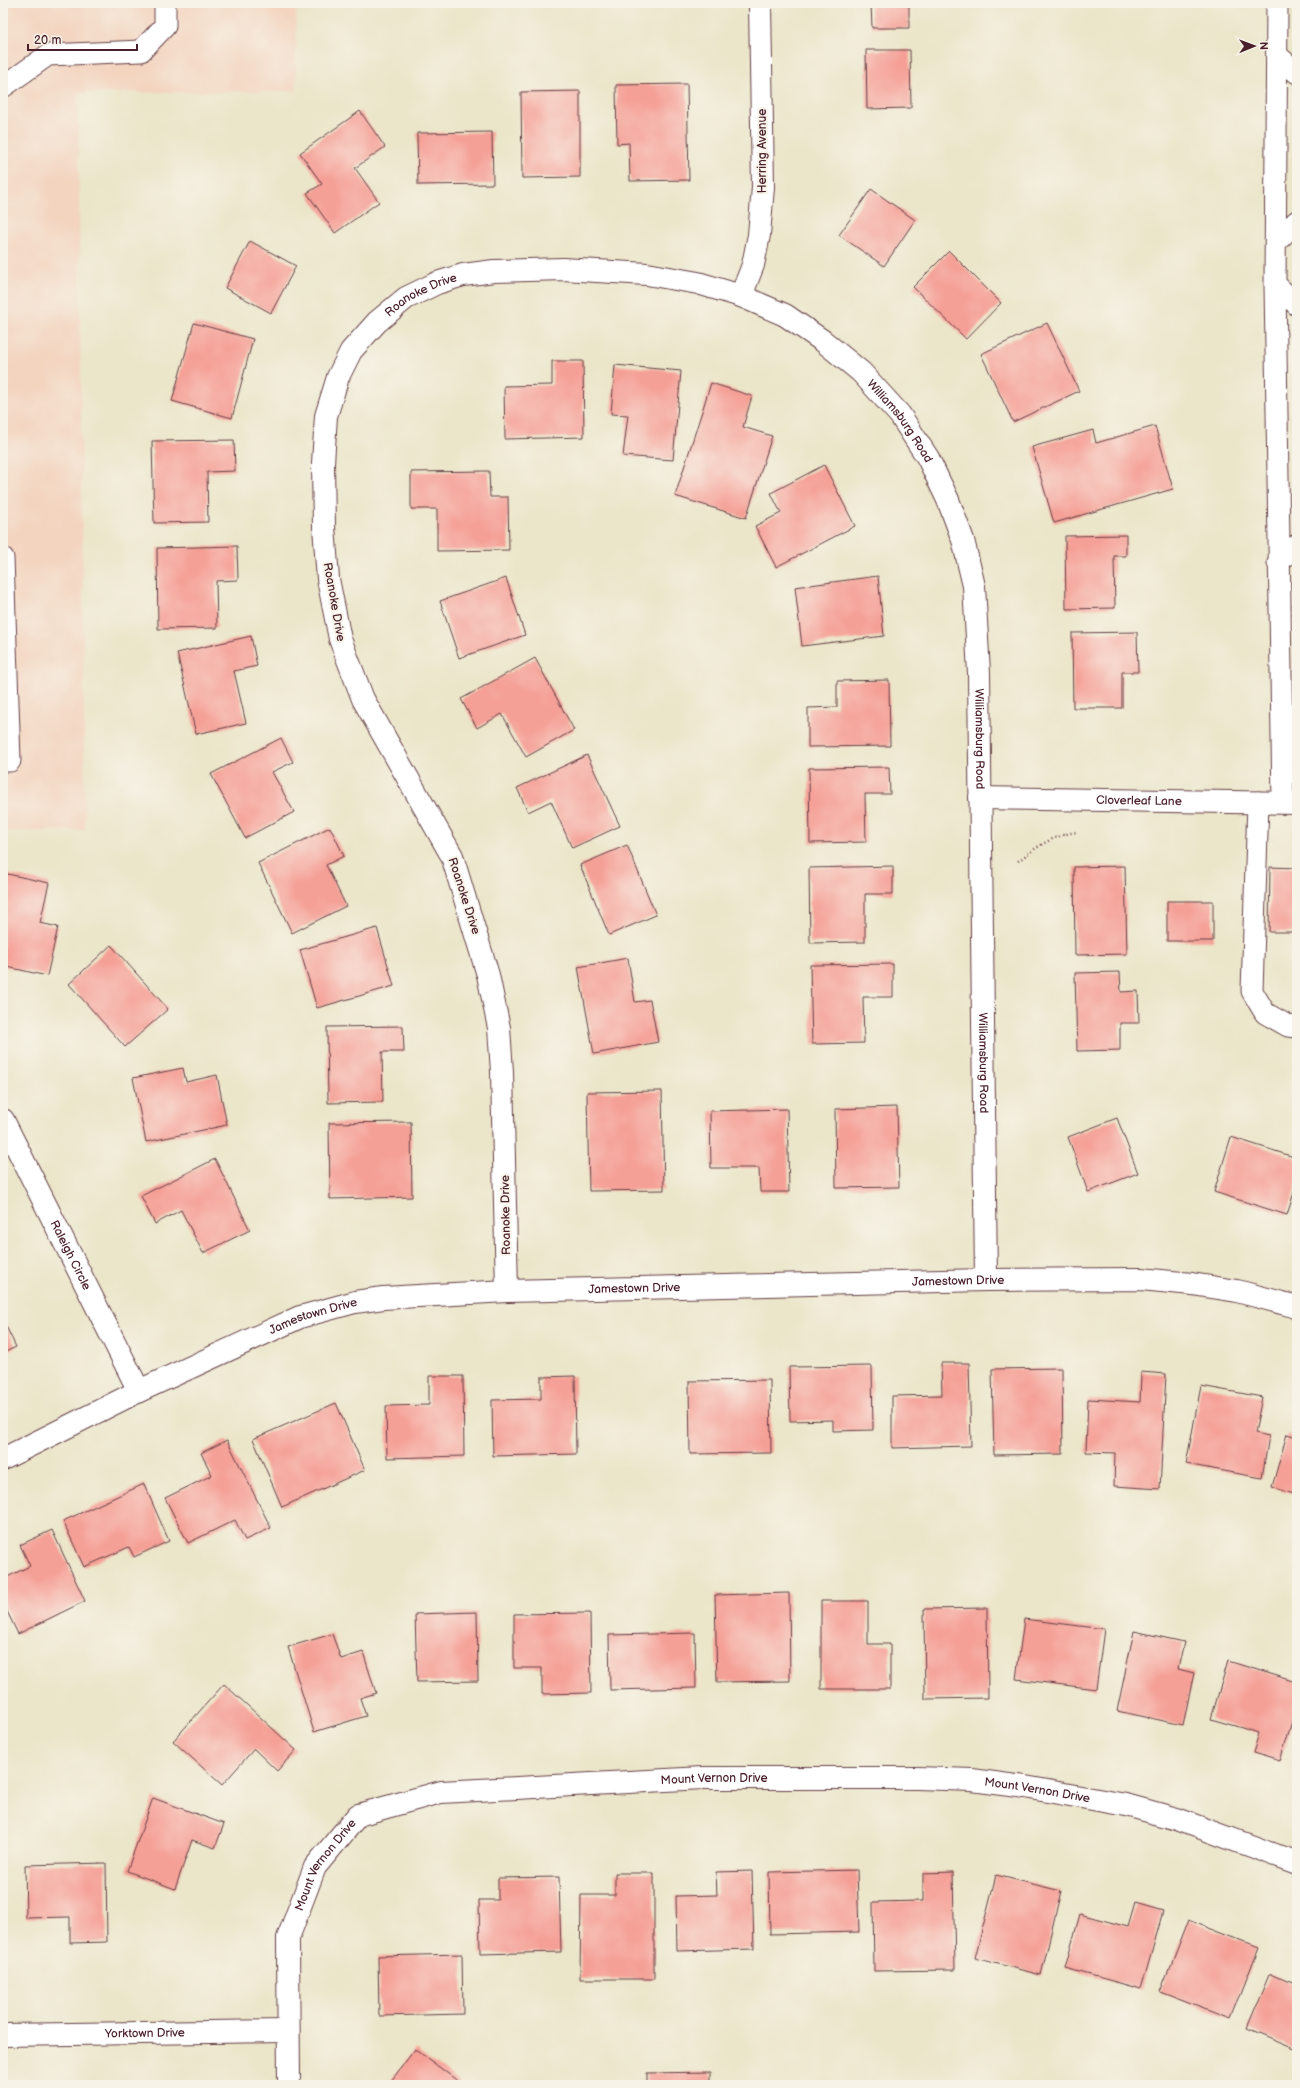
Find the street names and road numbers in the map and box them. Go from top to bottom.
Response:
street label: Herring Avenue [755,109,770,193]
street label: Roanoke Drive [382,270,459,320]
street label: Williamsburg Road [864,376,937,465]
street label: Roanoke Drive [320,561,348,643]
street label: Williamsburg Road [972,688,988,789]
street label: Cloverleaf Lane [1096,792,1182,809]
street label: Roanoke Drive [445,856,483,936]
street label: Williamsburg Road [975,1012,992,1113]
street label: Roanoke Drive [498,1175,514,1255]
street label: Raleigh Circle [47,1218,95,1292]
street label: Jamestown Drive [912,1272,1004,1289]
street label: Jamestown Drive [588,1280,681,1297]
street label: Jamestown Drive [267,1294,359,1338]
street label: Mount Vernon Drive [660,1770,768,1788]
street label: Mount Vernon Drive [983,1774,1091,1806]
street label: Mount Vernon Drive [291,1816,359,1913]
street label: Yorktown Drive [104,2025,185,2041]

